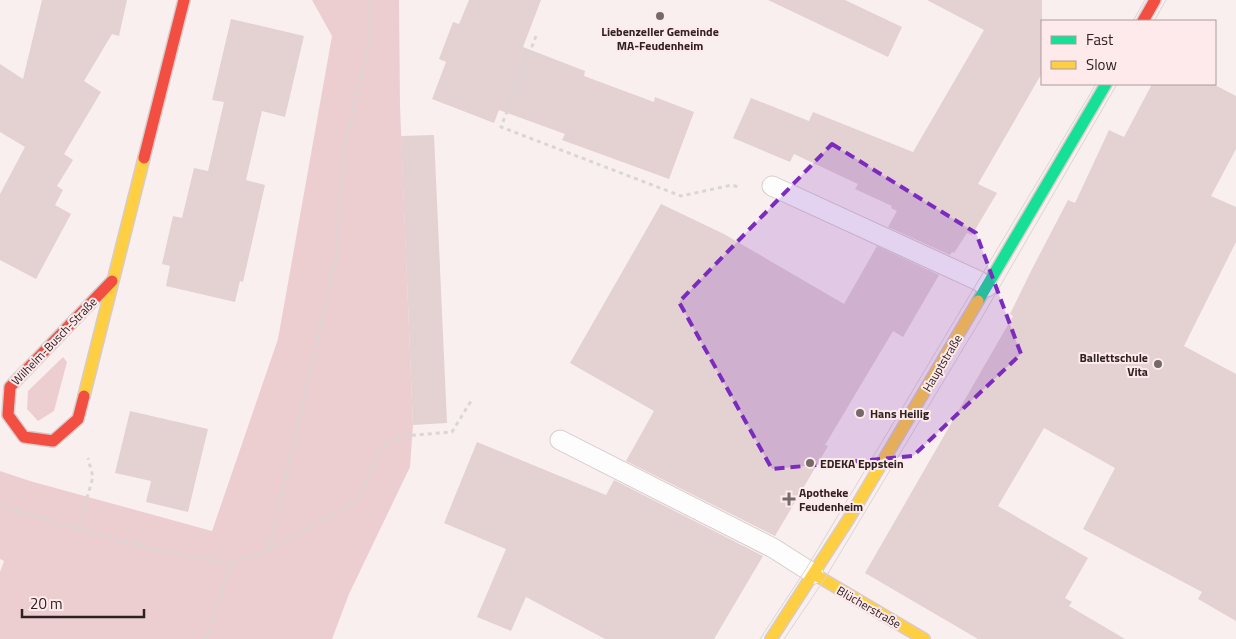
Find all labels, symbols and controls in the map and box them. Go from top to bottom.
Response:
marker: Liebenzeller Gemeinde MA-Feudenheim [654,10,666,22]
legend [1041,20,1216,85]
place label: Liebenzeller Gemeinde MA-Feudenheim [601,22,719,55]
text: Fast [1086,28,1114,51]
text: Slow [1086,53,1117,76]
street label: Wilhelm-Busch-Straße [7,293,101,389]
street label: Hauptstraße [917,331,967,395]
place label: Ballettschule Vita [1080,348,1148,381]
marker: Ballettschule Vita [1152,358,1164,370]
place label: Hans Heilig [870,404,930,423]
marker: Hans Heilig [854,407,866,419]
place label: EDEKA Eppstein [820,454,904,473]
marker: EDEKA Eppstein [804,457,816,469]
place label: Apotheke Feudenheim [799,483,863,516]
marker: Apotheke Feudenheim [783,493,795,505]
street label: Blücherstraße [833,581,905,633]
scale bar [22,586,145,618]
text: 20 m [30,592,63,615]

